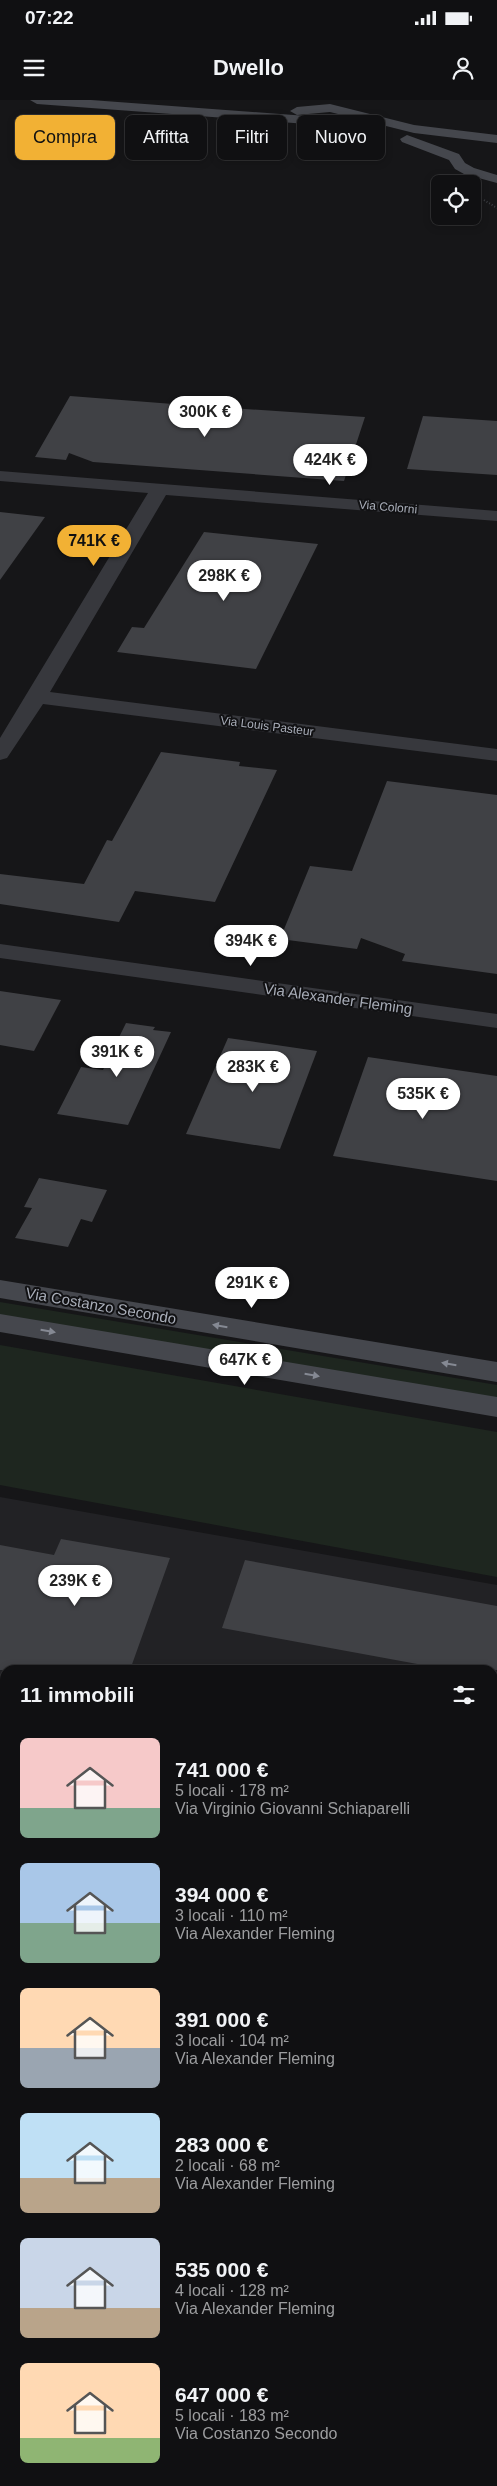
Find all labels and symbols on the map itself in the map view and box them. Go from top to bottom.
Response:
pin: 300K € [164,396,246,438]
pin: 424K € [289,444,371,486]
street label: Via Colorni [358,497,418,517]
pin: 741K € [53,524,135,567]
pin: 298K € [183,560,265,602]
street label: Via Louis Pasteur [220,713,314,739]
pin: 394K € [210,924,292,967]
street label: Via Alexander Fleming [263,980,413,1017]
pin: 391K € [76,1036,158,1078]
pin: 283K € [212,1050,294,1093]
pin: 535K € [382,1078,464,1120]
pin: 291K € [211,1266,293,1309]
street label: Via Costanzo Secondo [25,1284,178,1327]
one-way arrow [211,1321,227,1329]
one-way arrow [40,1328,56,1336]
pin: 647K € [204,1344,286,1386]
one-way arrow [441,1360,457,1368]
one-way arrow [304,1372,320,1380]
pin: 239K € [34,1564,116,1607]

